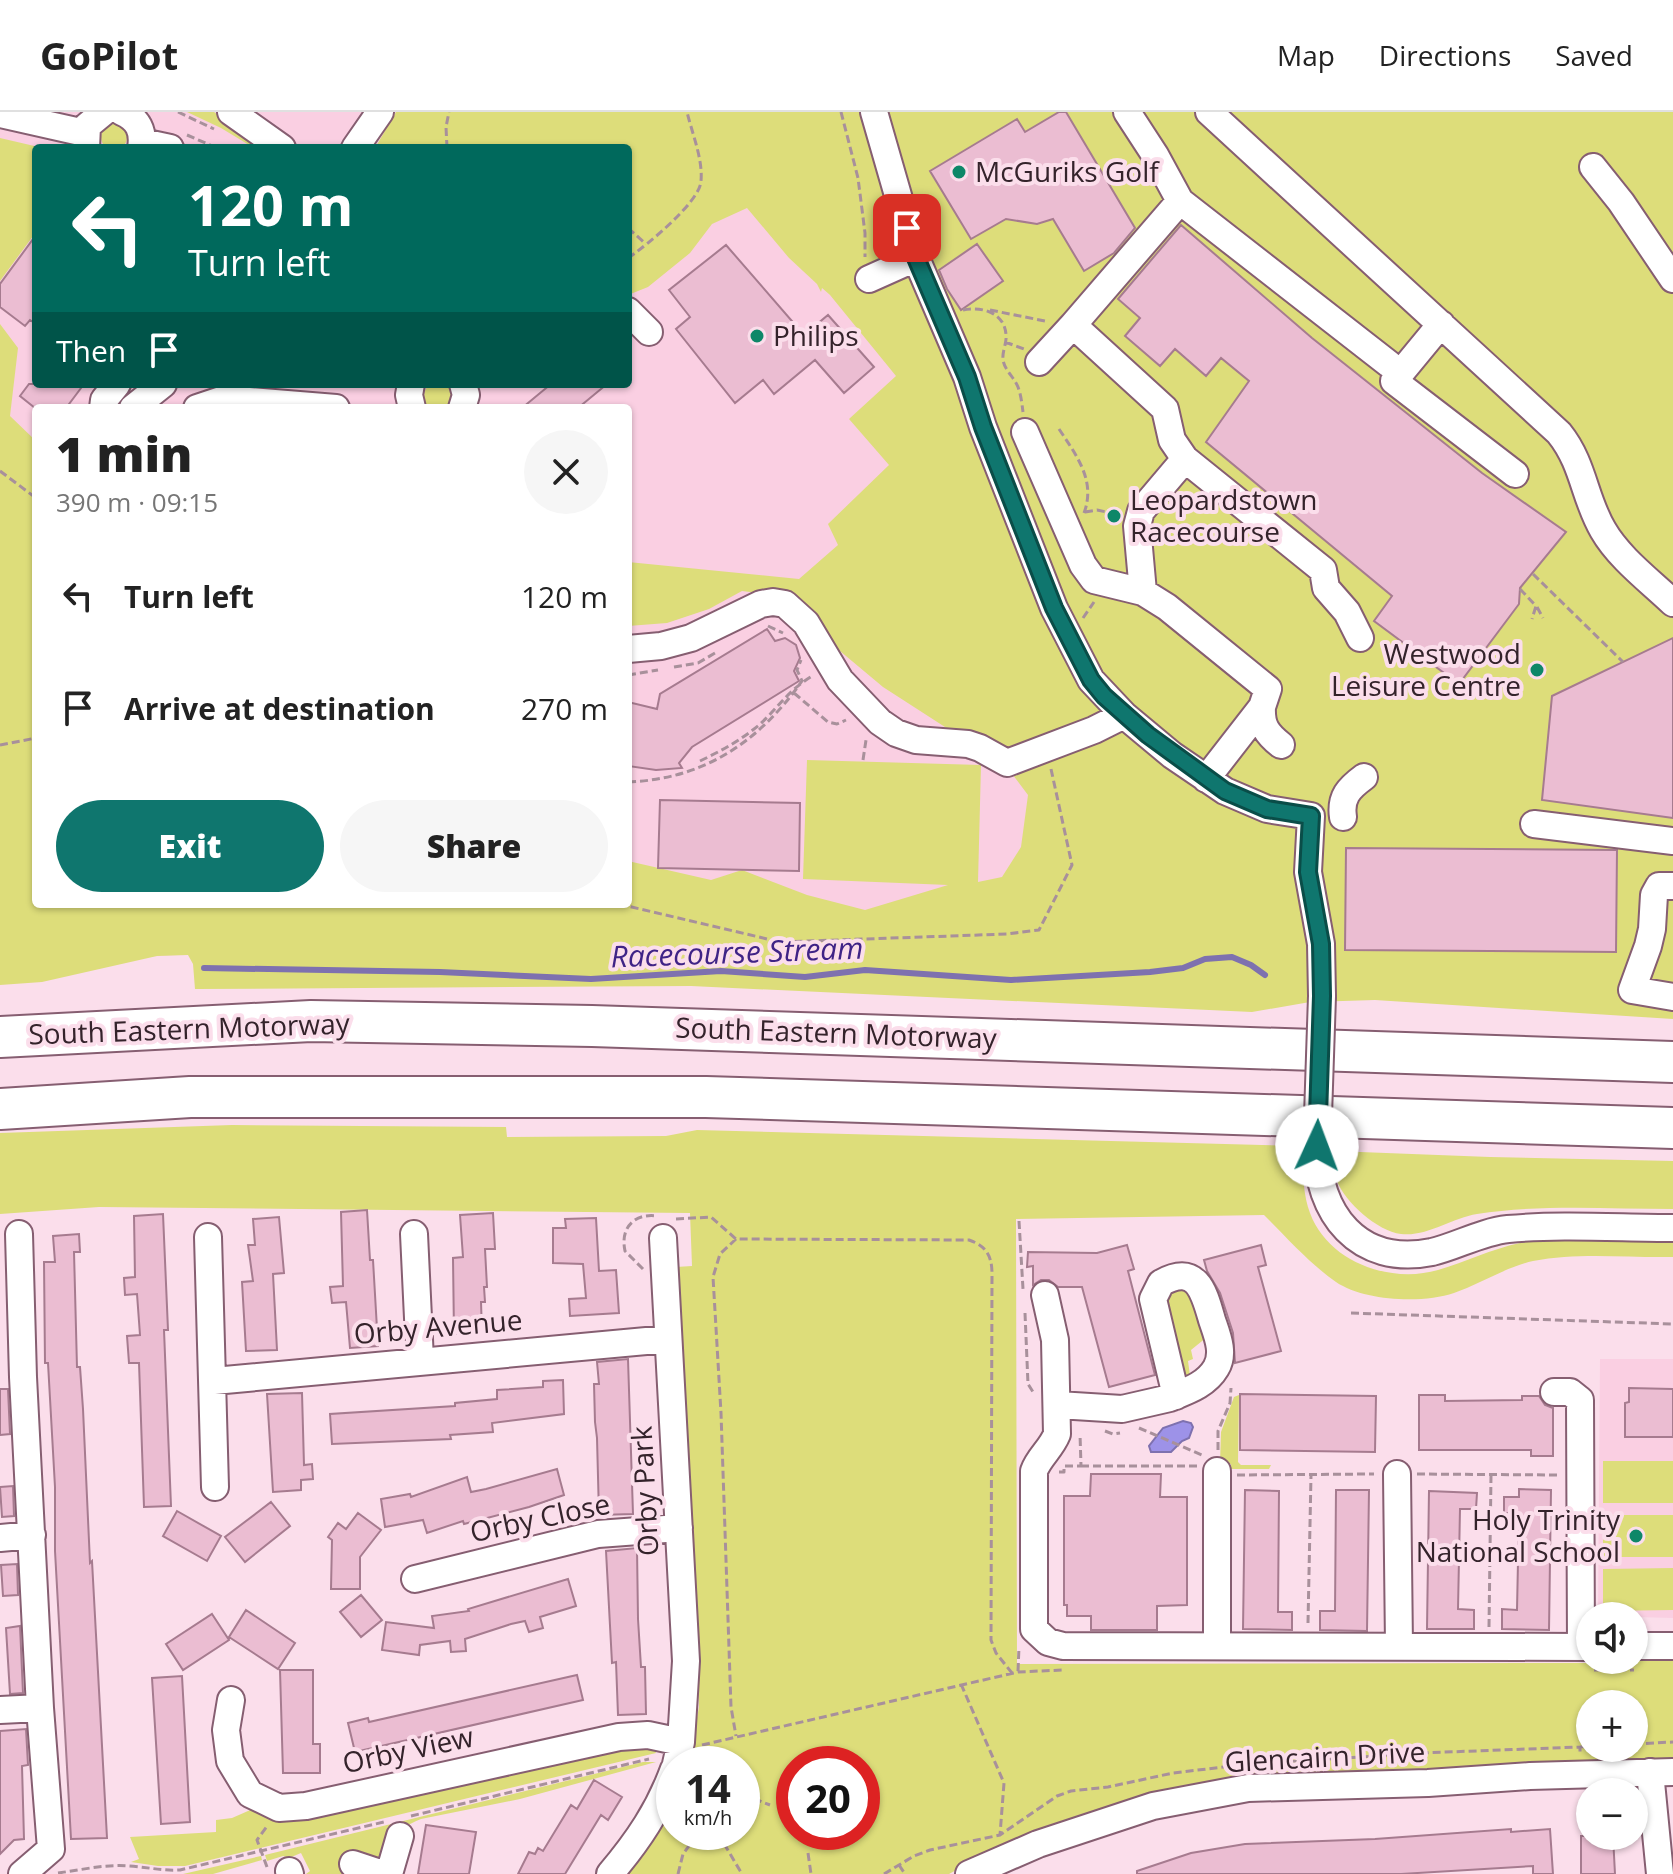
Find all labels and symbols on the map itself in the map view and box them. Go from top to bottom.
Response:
place label: McGuriks Golf [975,152,1160,190]
marker: McGuriks Golf [950,163,968,181]
pin [873,194,941,262]
place label: Philips [773,316,859,354]
marker: Philips [748,327,766,345]
place label: Leopardstown Racecourse [1130,480,1317,550]
marker: Leopardstown Racecourse [1105,507,1123,525]
place label: Westwood Leisure Centre [1331,634,1521,704]
marker: Westwood Leisure Centre [1528,661,1546,679]
water label: Racecourse Stream [610,927,864,976]
street label: South Eastern Motorway [28,1003,351,1053]
street label: South Eastern Motorway [675,1007,998,1057]
position arrow [1275,1104,1359,1188]
street label: Orby Avenue [352,1300,524,1352]
street label: Orby Park [622,1425,666,1557]
street label: Orby Close [466,1484,613,1550]
place label: Holy Trinity National School [1416,1500,1621,1570]
marker: Holy Trinity National School [1627,1527,1645,1545]
street label: Orby View [339,1717,477,1781]
street label: Glencairn Drive [1224,1732,1426,1780]
speed limit sign: 20 [776,1746,880,1850]

